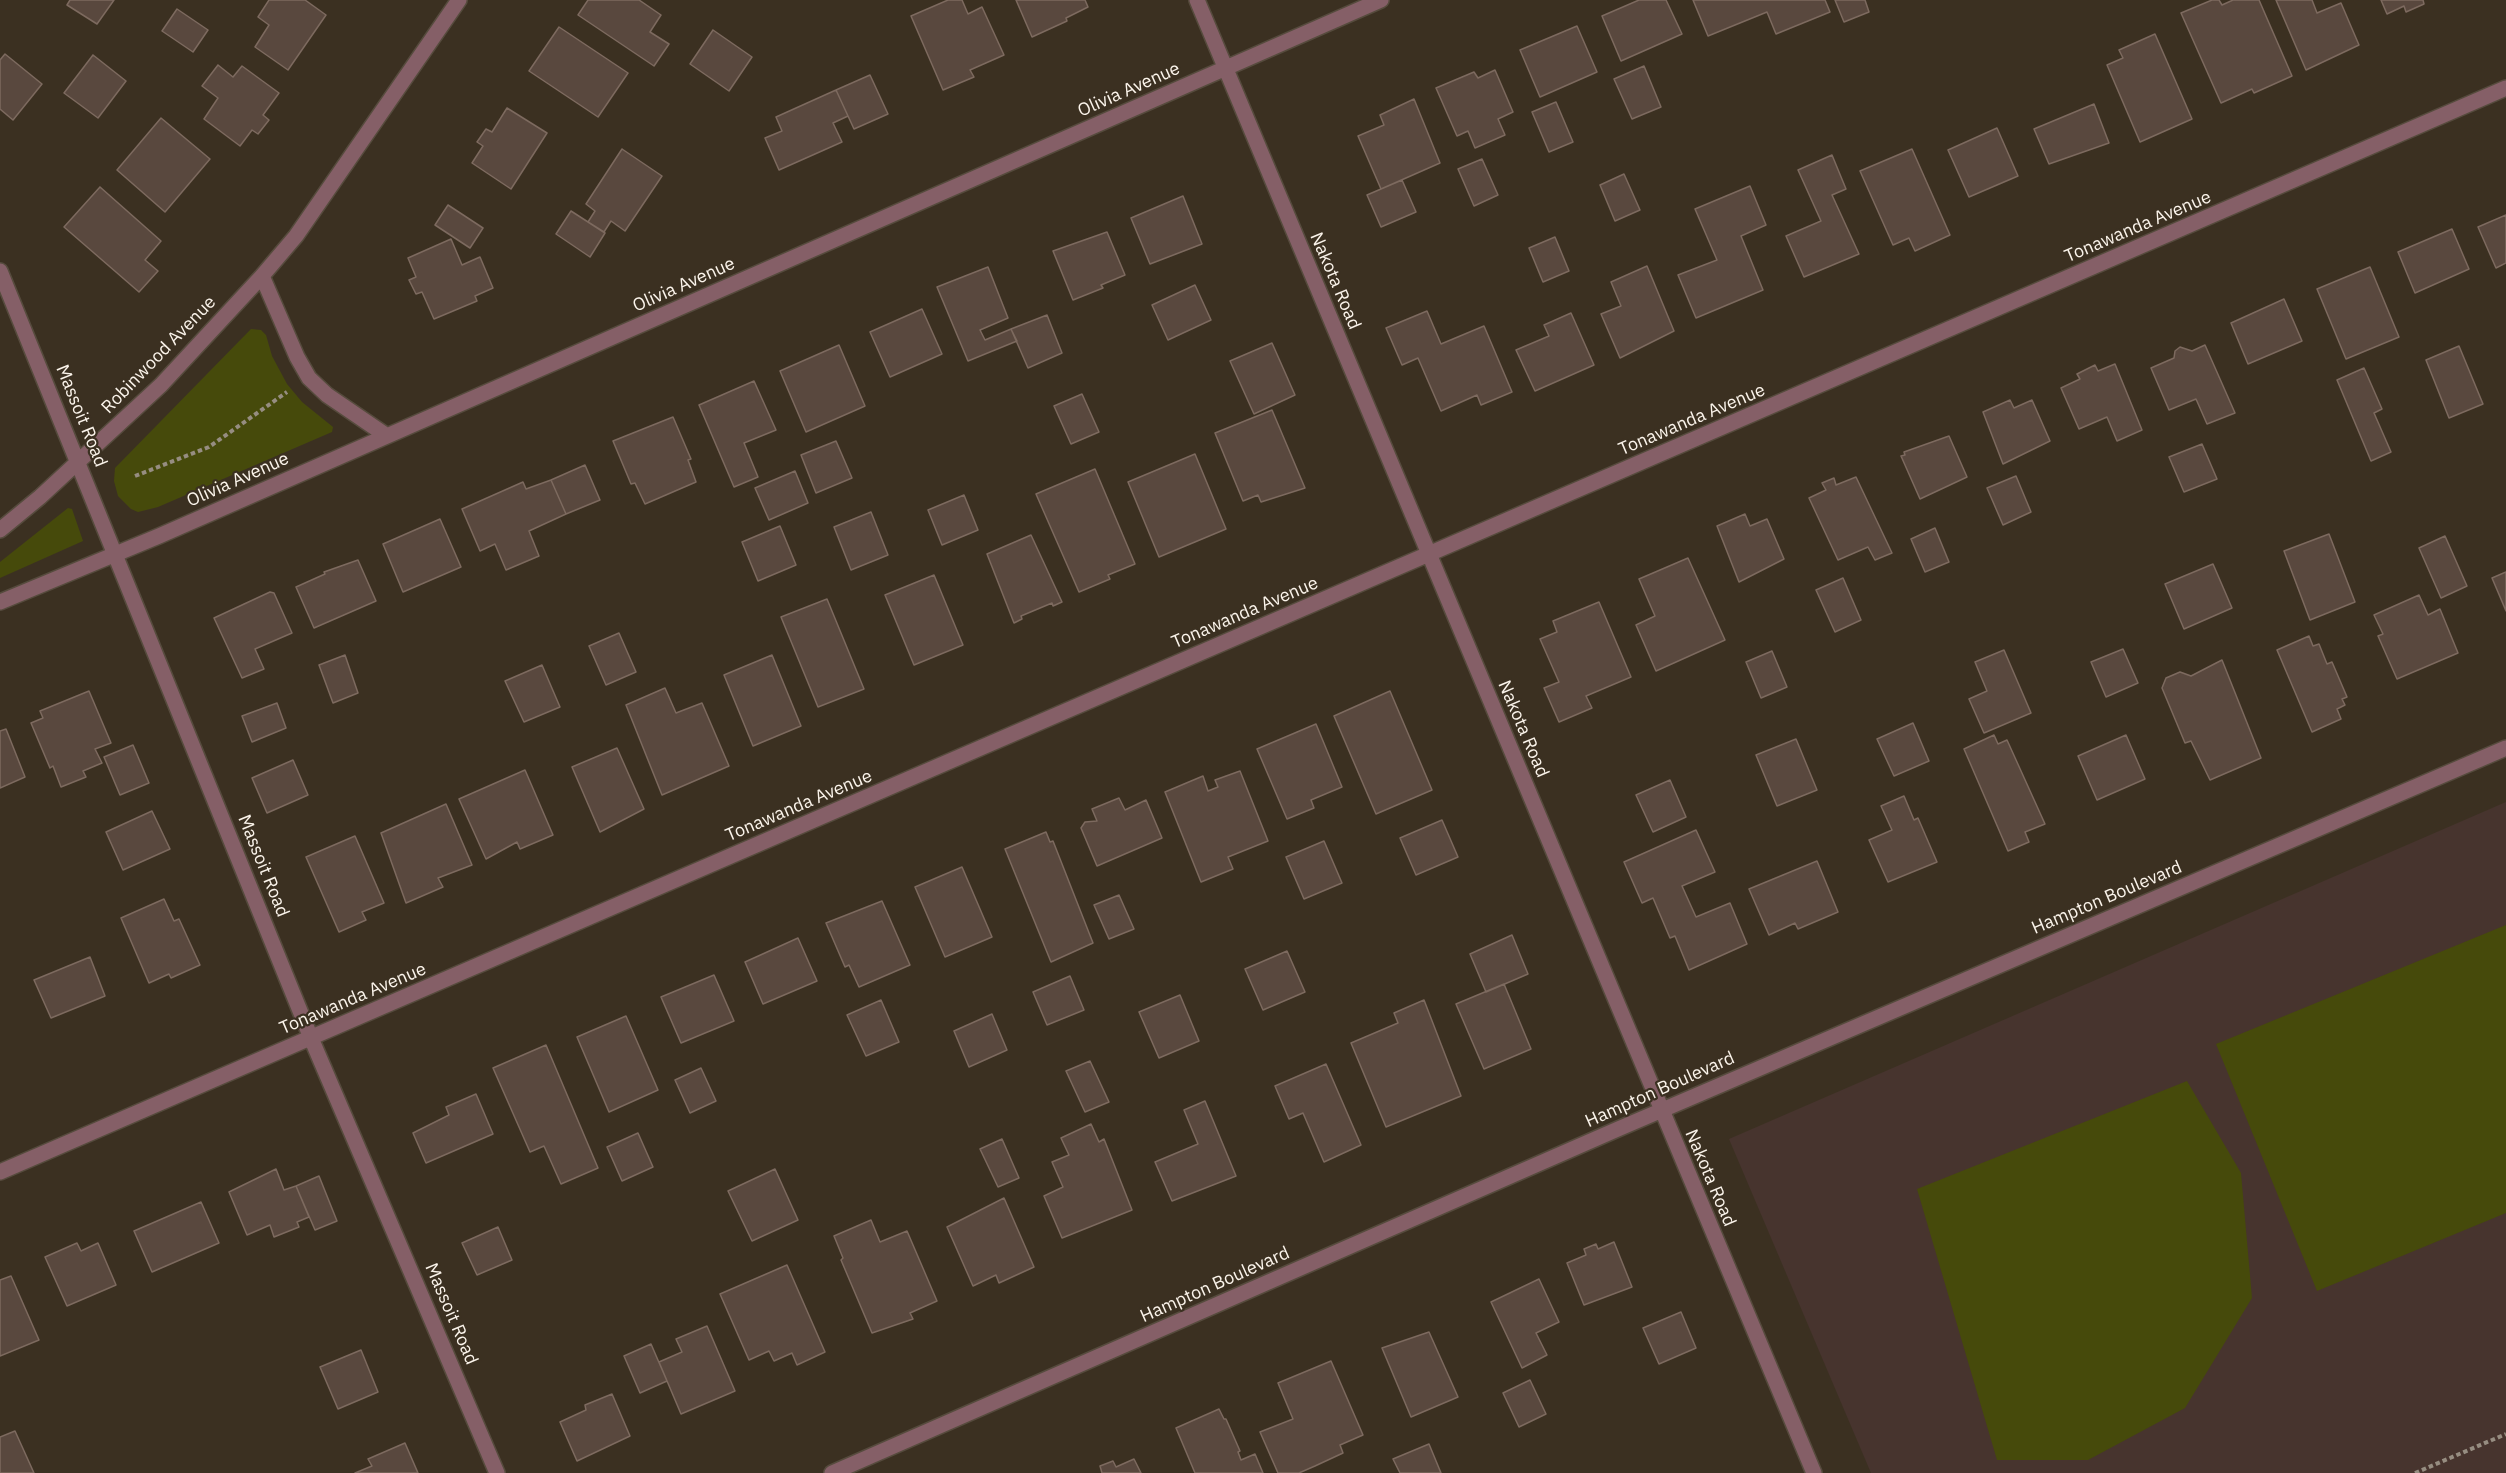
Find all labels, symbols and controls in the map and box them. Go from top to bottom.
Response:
street label: Olivia Avenue [1075,58,1183,122]
street label: Tonawanda Avenue [2062,186,2214,268]
street label: Nakota Road [1305,229,1365,333]
street label: Olivia Avenue [630,253,738,317]
street label: Robinwood Avenue [97,292,221,418]
street label: Massoit Road [51,362,111,470]
street label: Tonawanda Avenue [1616,379,1768,461]
street label: Olivia Avenue [184,448,292,512]
street label: Tonawanda Avenue [1169,572,1321,654]
street label: Nakota Road [1493,677,1553,781]
street label: Tonawanda Avenue [723,765,875,847]
street label: Massoit Road [233,812,293,920]
street label: Hampton Boulevard [2029,857,2185,939]
street label: Tonawanda Avenue [277,958,429,1040]
street label: Hampton Boulevard [1582,1047,1738,1133]
street label: Nakota Road [1680,1126,1740,1230]
street label: Hampton Boulevard [1137,1242,1293,1328]
street label: Massoit Road [420,1260,482,1368]

